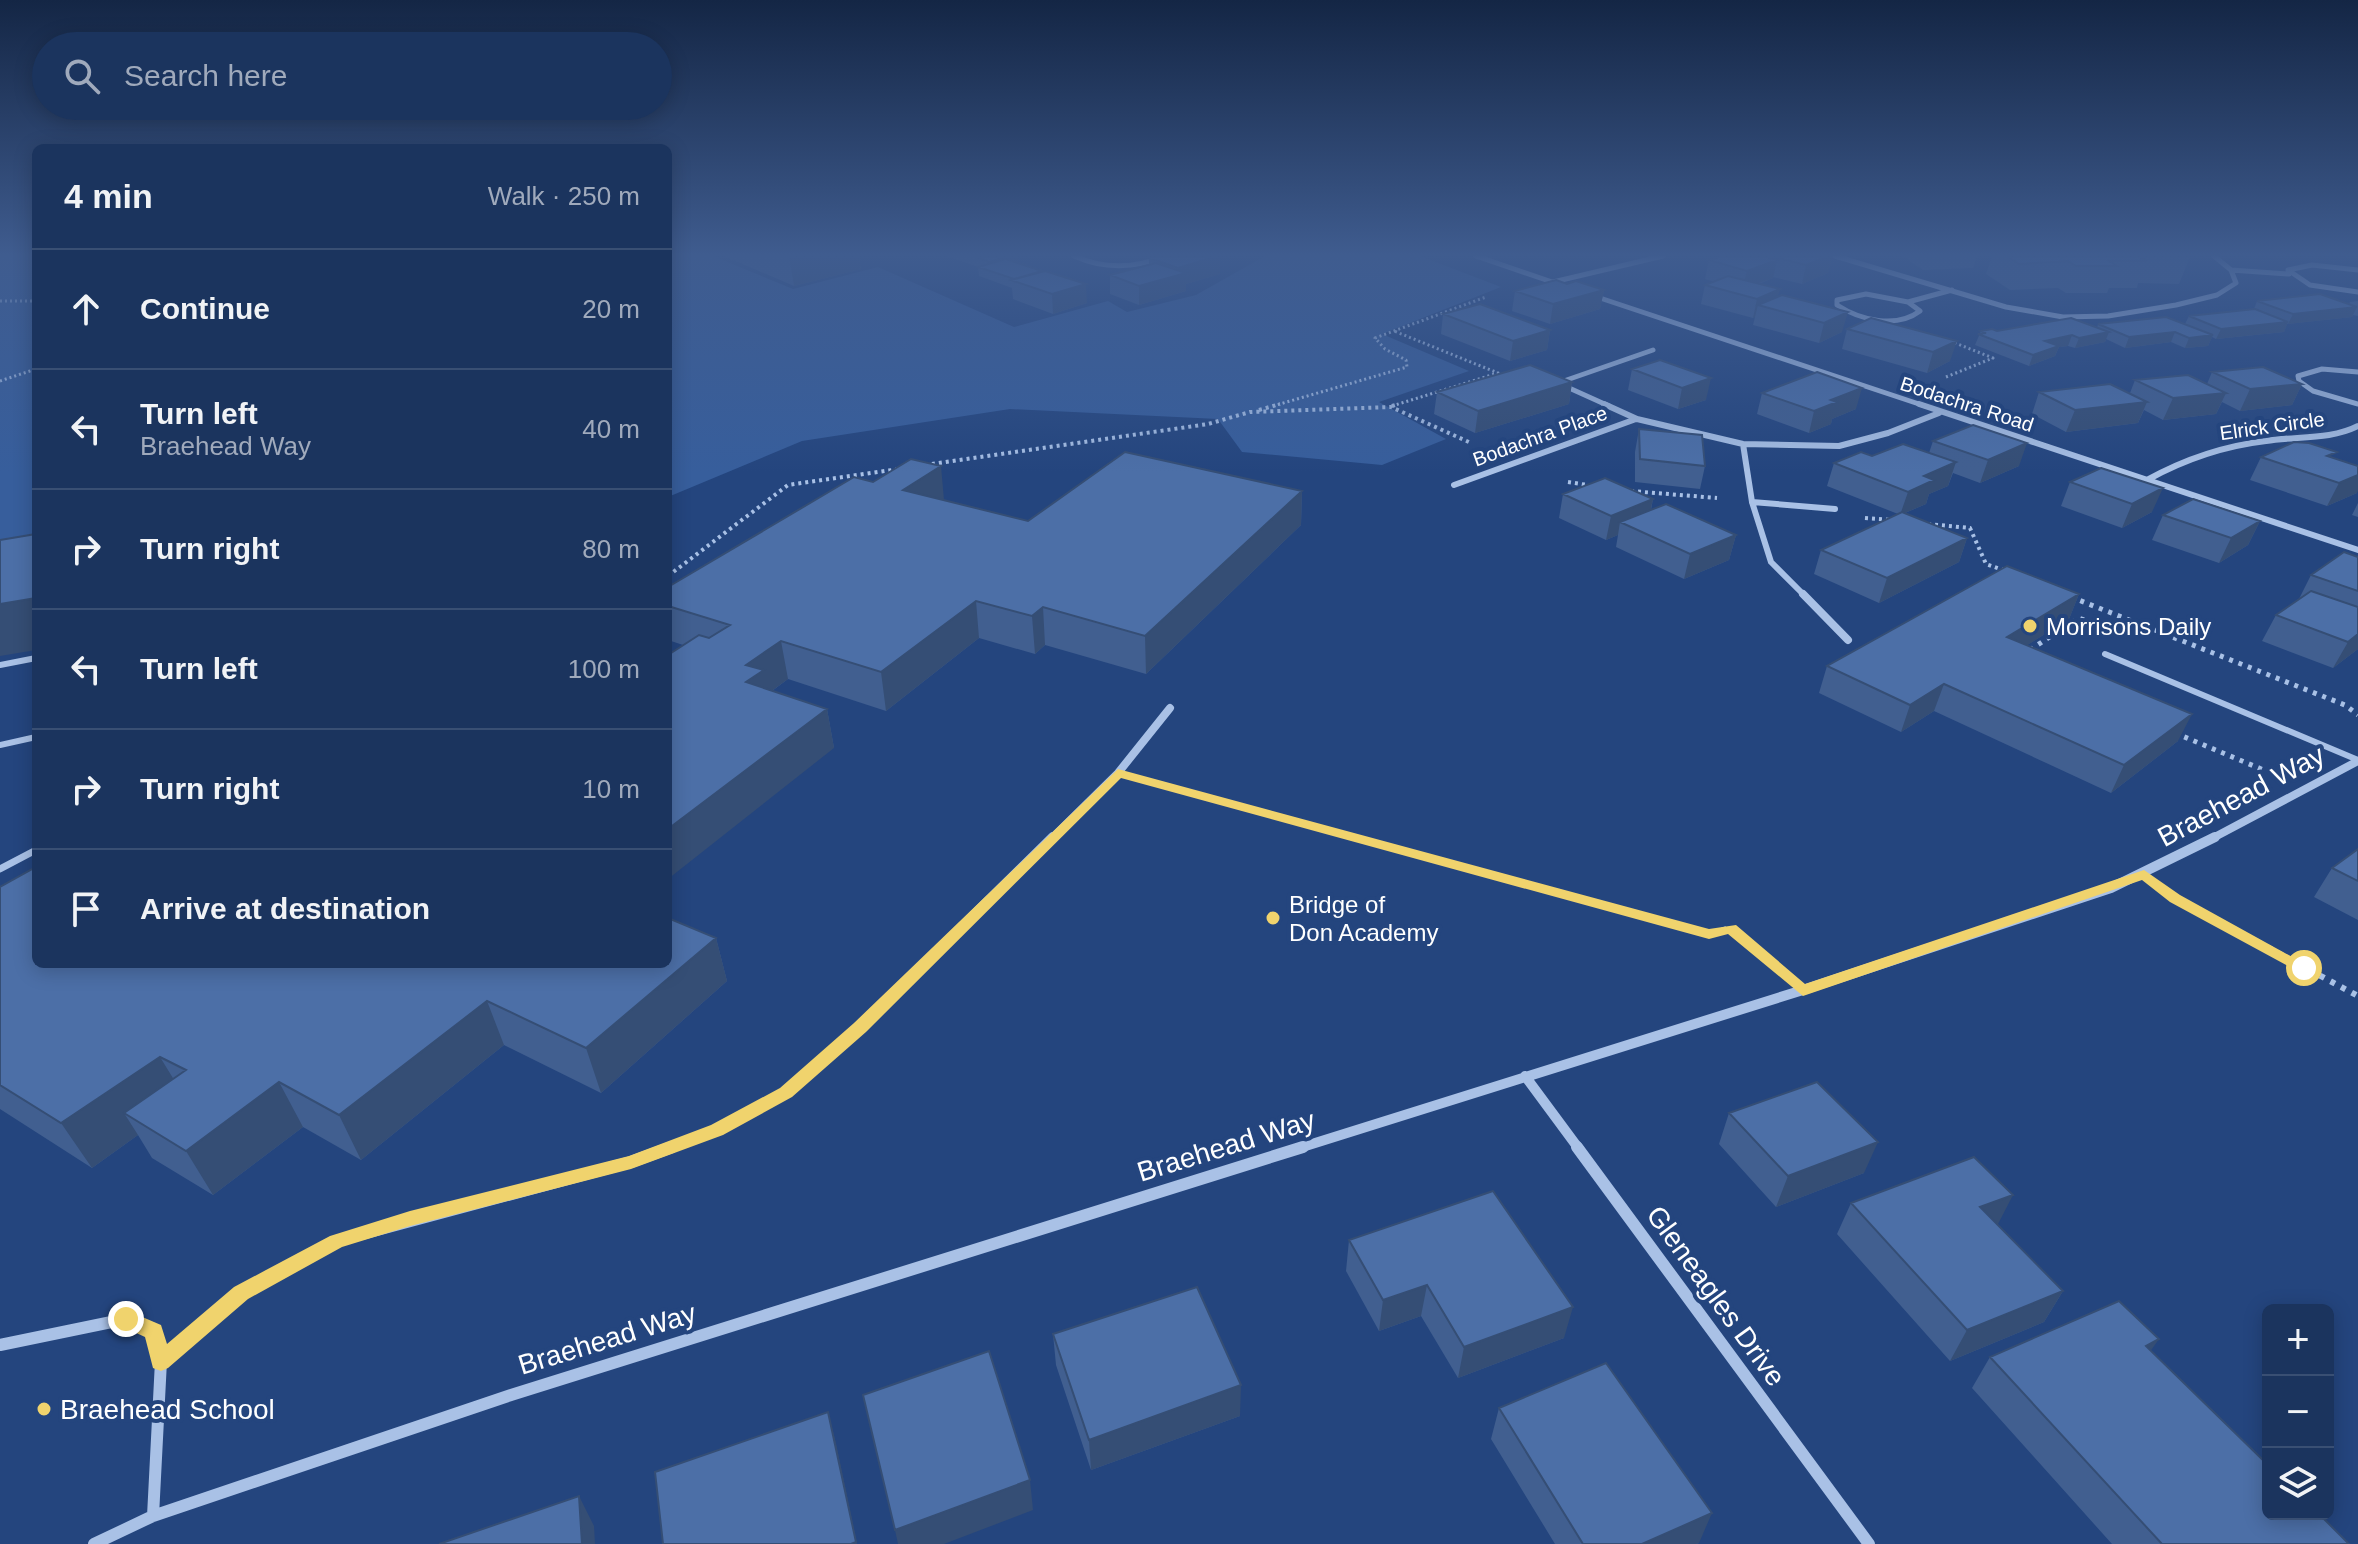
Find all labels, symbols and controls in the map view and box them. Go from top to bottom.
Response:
search box [32,32,672,120]
icon: search [60,54,104,98]
text: Search here [124,59,287,92]
text: 4 min [64,177,153,215]
text: Walk · 250 m [488,181,640,211]
icon: ahead [64,287,108,331]
text: Continue [140,292,270,325]
text: 20 m [582,294,640,324]
street label: Bodachra Road [1898,372,2036,436]
text: Turn left [140,397,258,430]
street label: Bodachra Place [1470,402,1610,470]
icon: left [64,407,108,451]
street label: Elrick Circle [2218,408,2326,444]
text: 40 m [582,414,640,444]
text: Braehead Way [140,431,311,461]
icon: right [64,527,108,571]
text: Turn right [140,532,279,565]
text: 80 m [582,534,640,564]
place label: Morrisons Daily [2046,613,2211,640]
marker: Morrisons Daily [2021,617,2039,635]
icon: left [64,647,108,691]
text: Turn left [140,652,258,685]
text: 100 m [568,654,640,684]
street label: Braehead Way [2152,739,2330,853]
icon: right [64,767,108,811]
text: Turn right [140,772,279,805]
text: 10 m [582,774,640,804]
icon: arrive [64,887,108,931]
place label: Bridge of Don Academy [1289,891,1438,946]
text: Arrive at destination [140,892,430,925]
marker: Bridge of Don Academy [1264,909,1282,927]
route start [2286,950,2322,986]
street label: Braehead Way [1133,1104,1319,1188]
street label: Gleneagles Drive [1640,1200,1792,1392]
street label: Braehead Way [514,1297,700,1381]
route end [108,1301,144,1337]
map controls [2262,1304,2334,1520]
button: + [2262,1304,2334,1376]
button: − [2262,1376,2334,1448]
place label: Braehead School [60,1394,275,1425]
marker: Braehead School [35,1400,53,1418]
button: layers [2262,1448,2334,1520]

